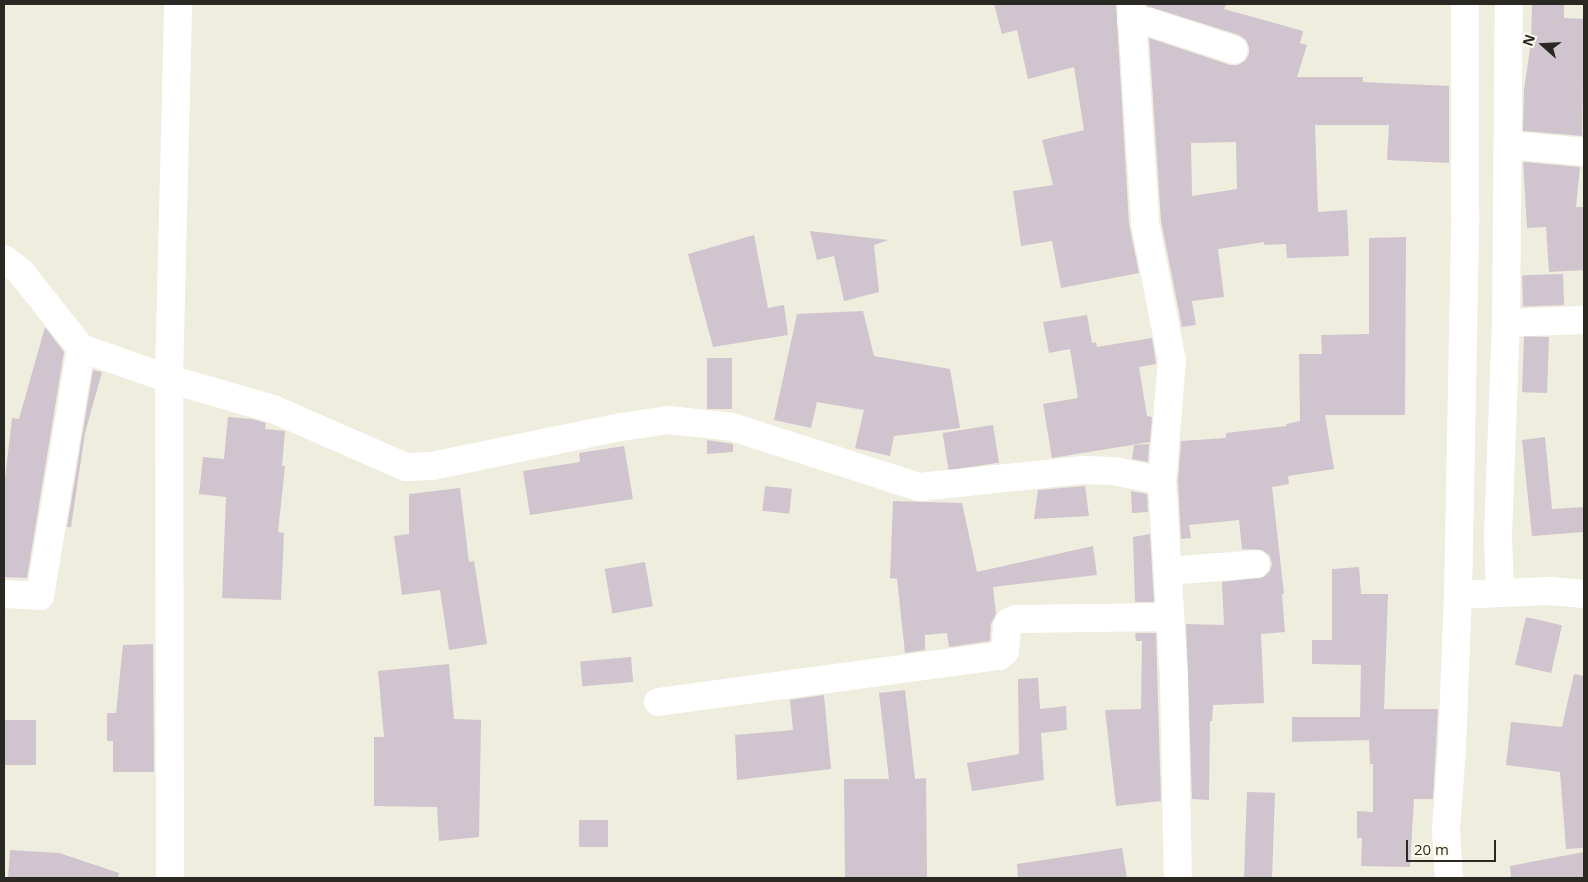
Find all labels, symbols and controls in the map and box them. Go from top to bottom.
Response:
north arrow [1518,20,1568,70]
text: N [1518,31,1539,48]
scale bar [1408,830,1498,862]
text: 20 m [1414,839,1449,859]

